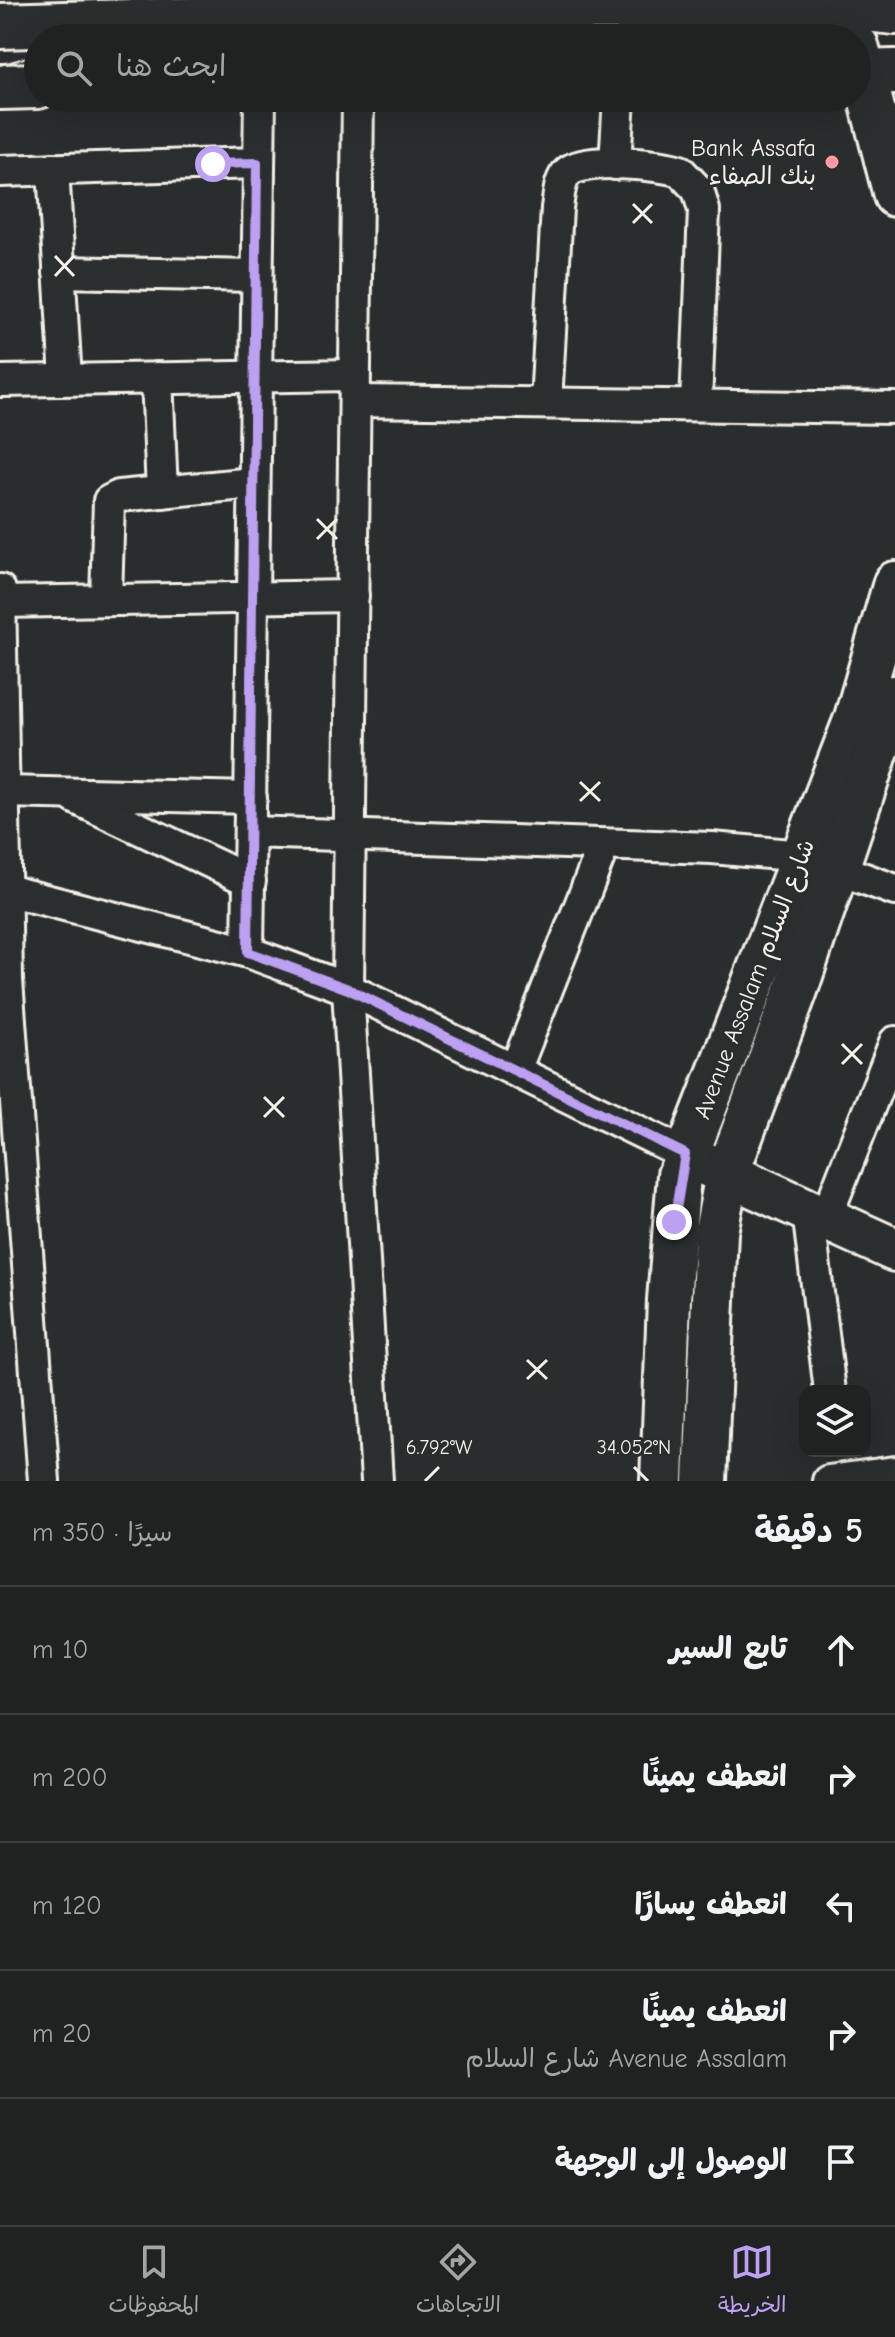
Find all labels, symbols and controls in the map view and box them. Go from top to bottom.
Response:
search box [24,24,871,112]
icon: search [52,46,96,90]
text: ابحث هنا [116,49,226,84]
place label: Bank Assafa بنك الصفاء [691,134,816,190]
route start [195,146,231,182]
marker: Bank Assafa بنك الصفاء [823,153,841,171]
street label: Avenue Assalam شارع السلام [688,835,824,1124]
route end [656,1204,692,1240]
map controls [799,1385,871,1457]
button: layers [799,1385,871,1457]
text: 6.792°W [406,1436,473,1459]
text: 34.052°N [597,1436,671,1459]
text: 5 دقيقة [754,1511,863,1551]
text: سيرًا · 350 m [32,1518,172,1548]
icon: ahead [819,1628,863,1672]
text: تابع السير [669,1631,787,1666]
text: 10 m [32,1635,88,1665]
icon: right [819,1756,863,1800]
text: انعطف يمينًا [642,1759,787,1794]
text: 200 m [32,1763,107,1793]
icon: left [819,1884,863,1928]
text: انعطف يسارًا [635,1887,787,1922]
text: 120 m [32,1891,102,1921]
text: انعطف يمينًا [642,1994,787,2029]
icon: right [819,2012,863,2056]
text: 20 m [32,2019,92,2049]
text: Avenue Assalam شارع السلام [465,2044,787,2074]
icon: arrive [819,2140,863,2184]
text: الوصول إلى الوجهة [555,2143,787,2178]
tab: المحفوظات [108,2240,199,2324]
tab: الاتجاهات [416,2240,501,2324]
tab: الخريطة [718,2240,787,2324]

